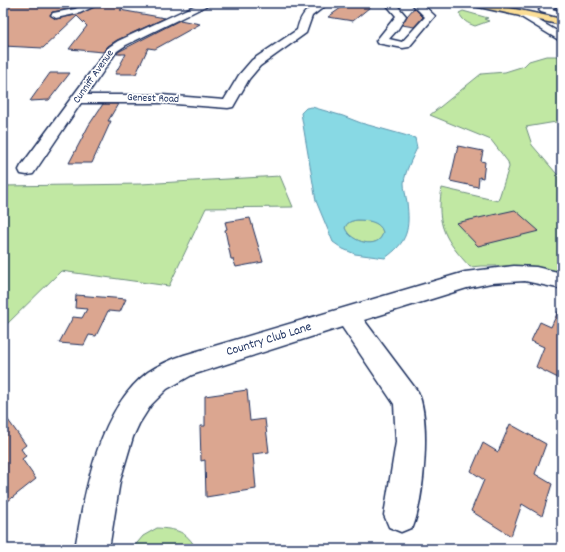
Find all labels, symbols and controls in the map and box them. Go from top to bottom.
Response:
street label: Cunniff Avenue [70,47,119,107]
street label: Genest Road [127,90,179,108]
street label: Country Club Lane [224,318,314,362]

